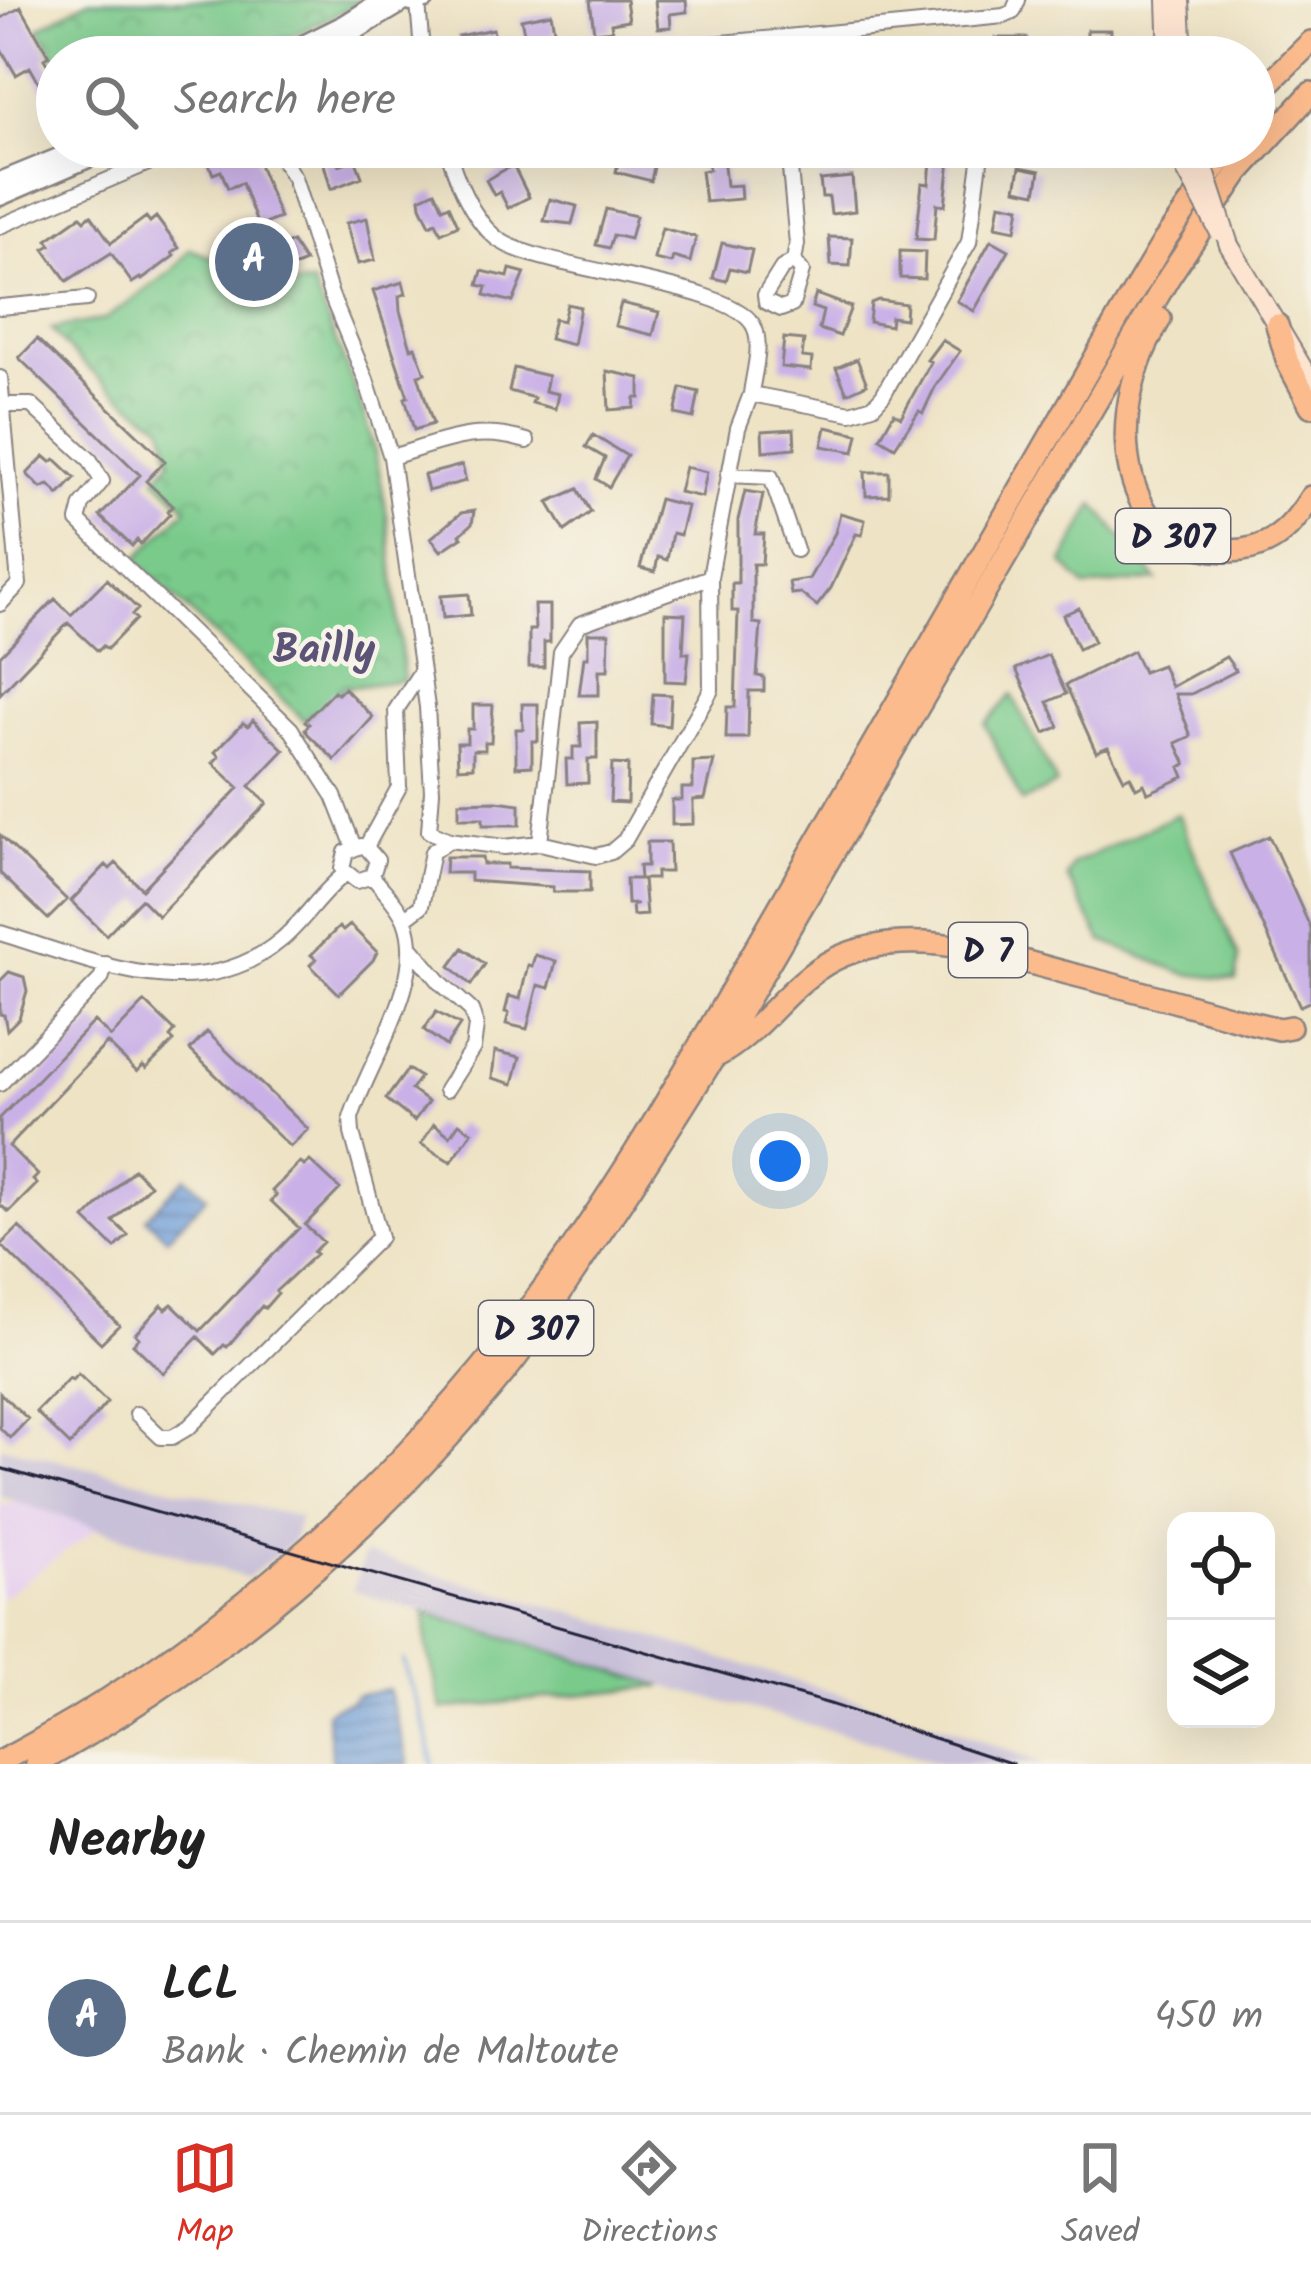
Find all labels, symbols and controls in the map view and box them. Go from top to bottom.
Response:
search box [36,36,1275,168]
text: Search here [174,66,396,138]
icon: search [78,69,144,135]
pin: A [215,217,293,307]
road number: D 307 [1116,509,1230,563]
district label: Bailly [273,618,376,685]
road number: D 7 [949,923,1027,977]
your location [750,1131,810,1191]
road number: D 307 [479,1301,593,1355]
map controls [1167,1512,1275,1728]
button: locate [1167,1512,1275,1620]
button: layers [1167,1620,1275,1728]
text: Nearby [48,1802,205,1883]
text: LCL [162,1951,239,2023]
text: A [75,1987,99,2049]
text: 450 m [1154,1987,1263,2049]
text: Bank · Chemin de Maltoute [162,2023,619,2085]
tab: Map [172,2135,238,2260]
tab: Directions [581,2135,718,2260]
tab: Saved [1061,2135,1139,2260]

